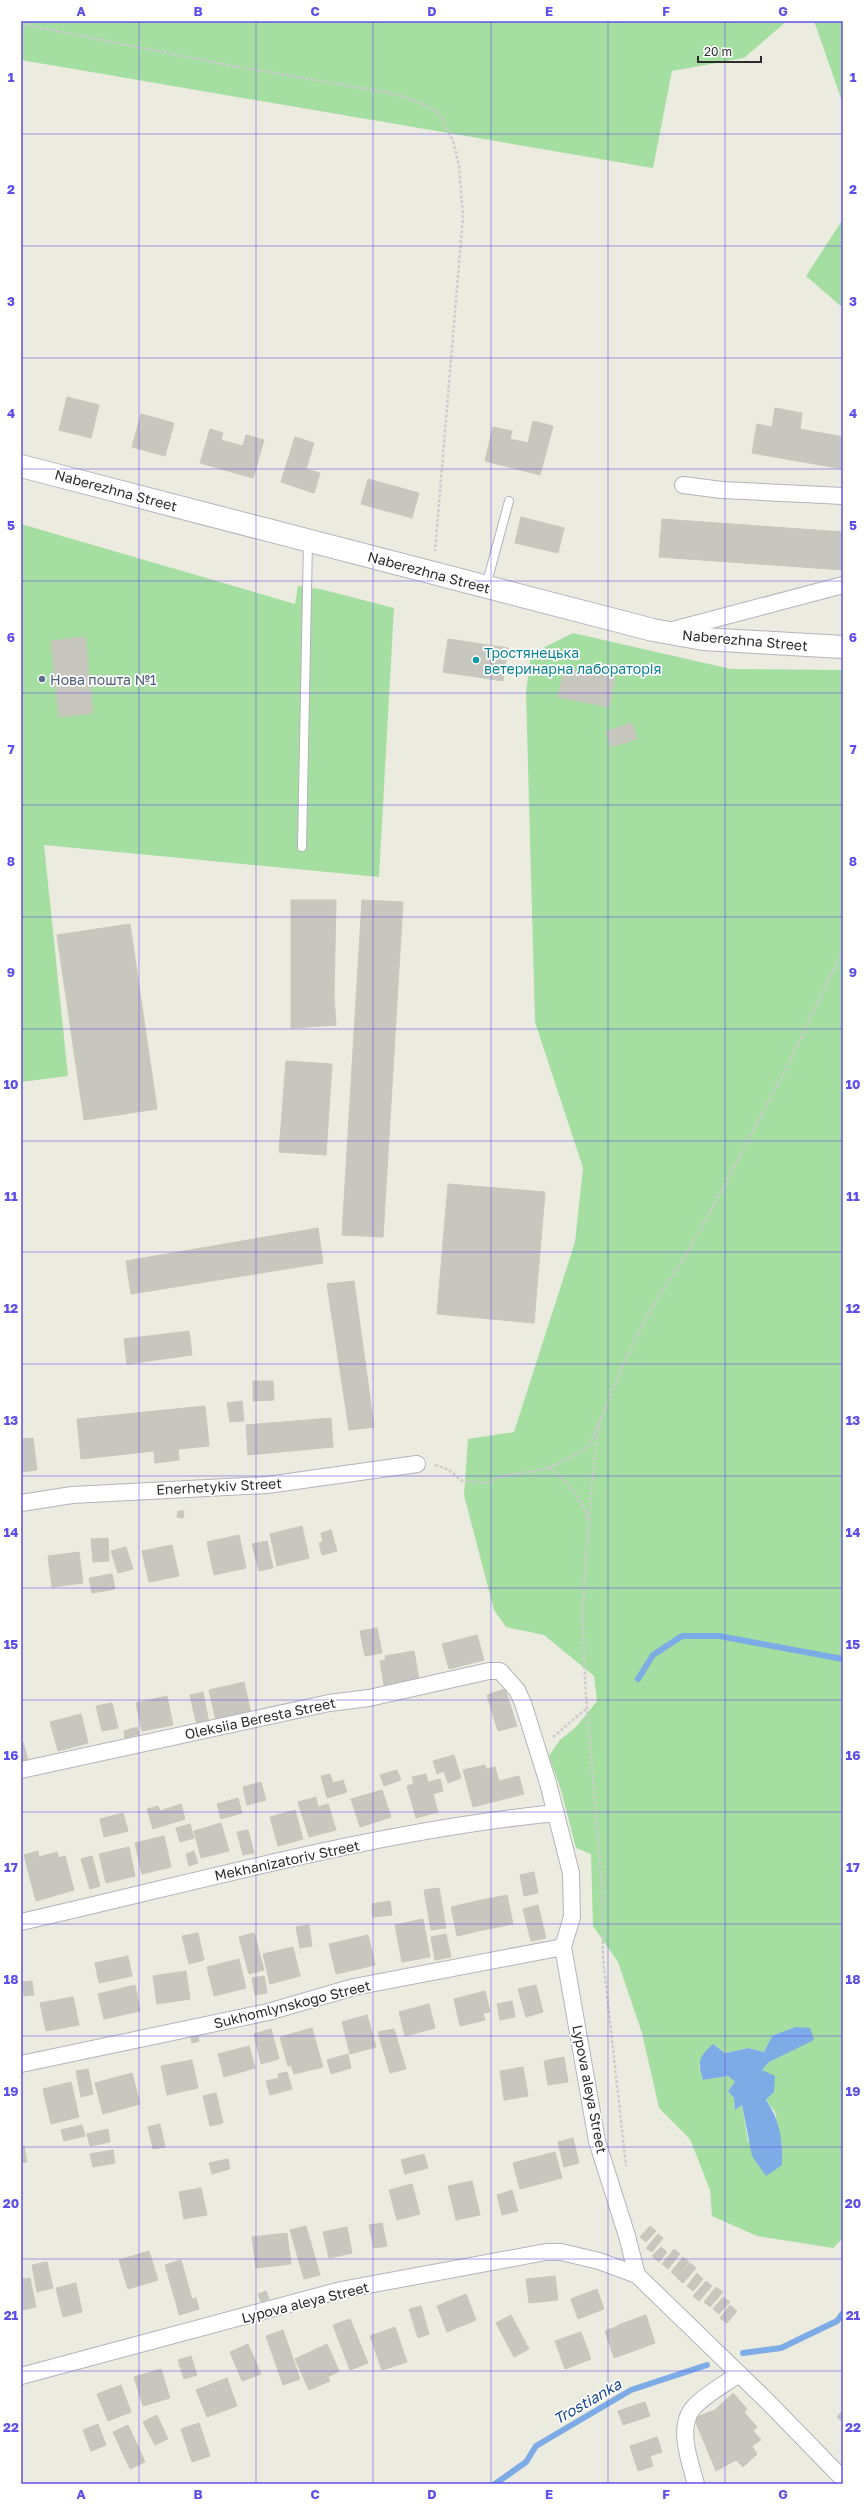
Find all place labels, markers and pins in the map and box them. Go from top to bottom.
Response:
place label: Тростянецька ветеринарна лабораторія [484,644,662,677]
marker: Тростянецька ветеринарна лабораторія [471,655,481,665]
place label: Нова пошта №1 [50,671,157,688]
marker: Нова пошта №1 [37,674,47,684]

